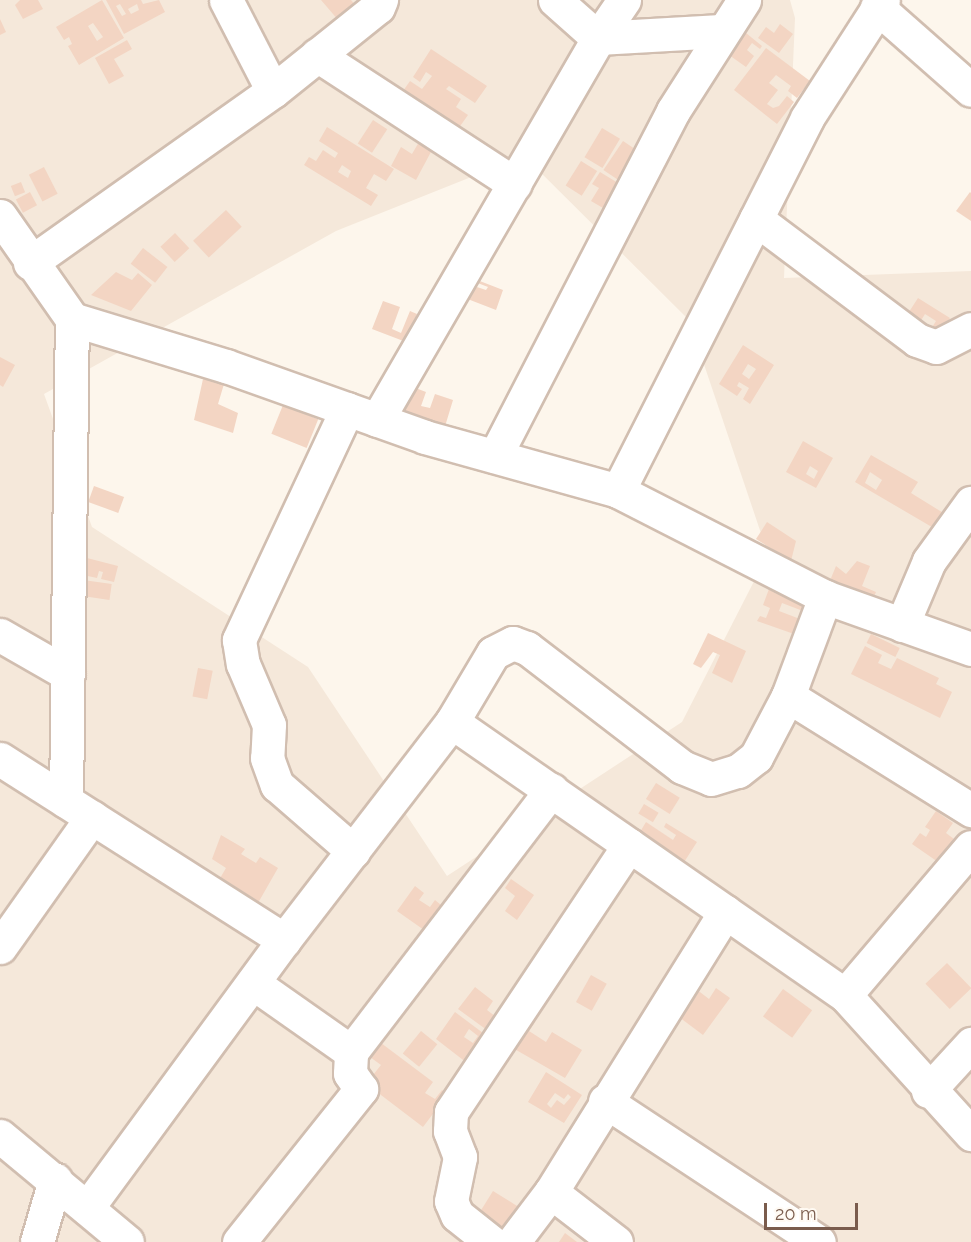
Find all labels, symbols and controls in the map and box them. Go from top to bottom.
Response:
scale bar [767,1191,862,1229]
text: 20 m [775,1203,817,1224]

